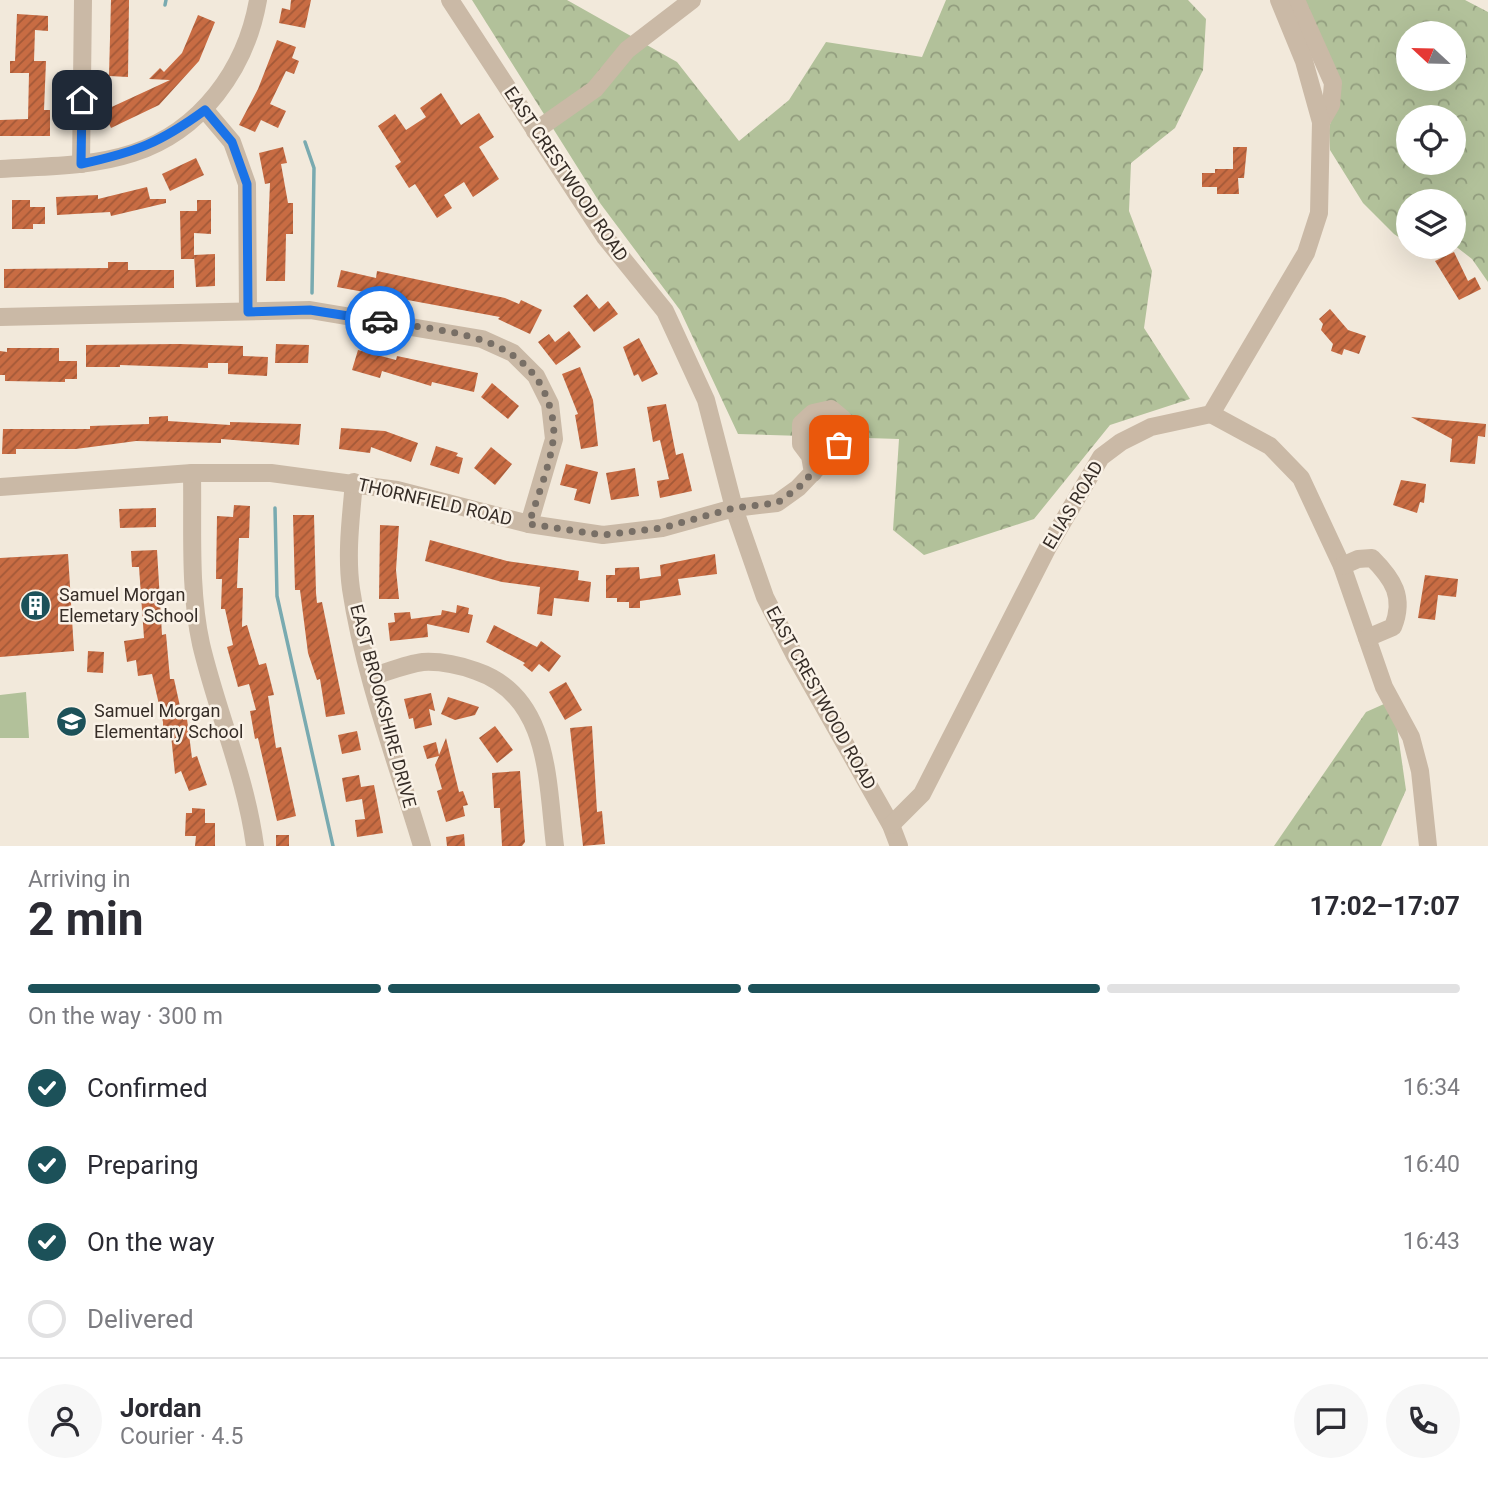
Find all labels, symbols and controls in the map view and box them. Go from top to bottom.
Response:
north arrow [1396,21,1466,91]
map controls [1396,21,1466,259]
pin [52,70,112,130]
icon: home [63,81,101,119]
street label: EAST CRESTWOOD ROAD [500,82,633,265]
button: locate [1396,105,1466,175]
button: layers [1396,189,1466,259]
courier [345,286,415,356]
icon: car [361,302,399,340]
pin [809,415,869,475]
icon: bag [820,426,858,464]
street label: ELIAS ROAD [1038,457,1107,552]
street label: THORNFIELD ROAD [356,474,514,529]
place label: Samuel Morgan Elemetary School [59,584,198,626]
building icon: Samuel Morgan Elemetary School [19,588,53,622]
street label: EAST BROOKSHIRE DRIVE [346,602,421,810]
street label: EAST CRESTWOOD ROAD [762,603,881,793]
place label: Samuel Morgan Elementary School [94,700,243,742]
school or university icon: Samuel Morgan Elementary School [54,704,88,738]
text: Arriving in [28,866,131,893]
text: 17:02–17:07 [1310,891,1460,921]
text: 2 min [28,892,144,946]
text: On the way · 300 m [28,1003,223,1030]
icon: check [28,1069,66,1107]
text: Confirmed [87,1073,208,1103]
text: 16:34 [1403,1074,1460,1101]
icon: check [28,1146,66,1184]
text: Preparing [87,1150,199,1180]
text: 16:40 [1403,1151,1460,1178]
icon: check [28,1223,66,1261]
text: On the way [87,1227,215,1257]
text: 16:43 [1403,1228,1460,1255]
text: Delivered [87,1304,194,1334]
button: person [28,1384,102,1458]
button: chat [1294,1384,1368,1458]
button: phone [1386,1384,1460,1458]
text: Jordan [120,1393,202,1423]
text: Courier · 4.5 [120,1423,243,1450]

